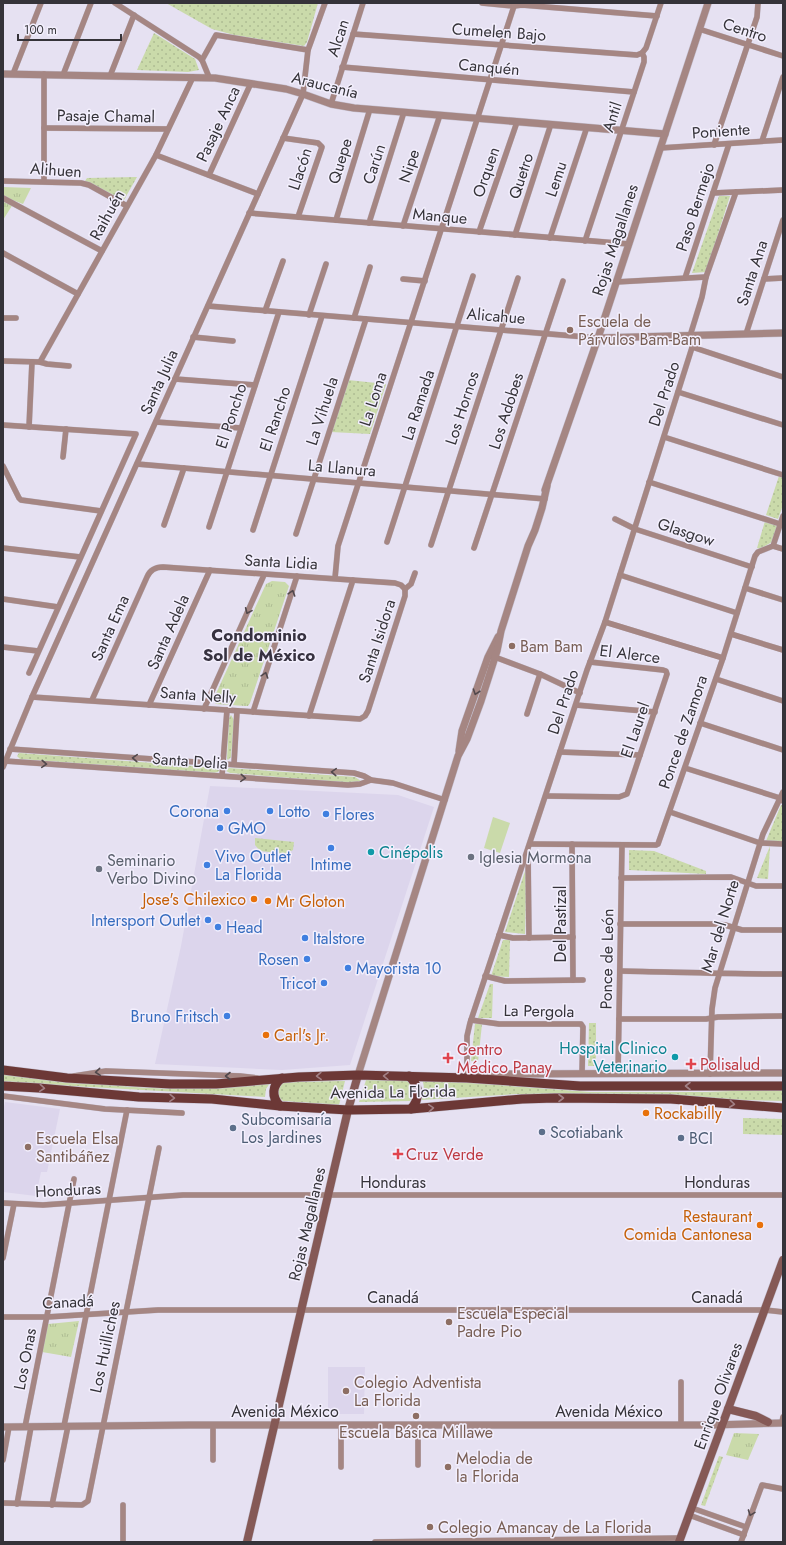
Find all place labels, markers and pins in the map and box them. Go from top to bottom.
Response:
place label: Escuela de Párvulos Bam-Bam [578,310,701,351]
marker: Escuela de Párvulos Bam-Bam [565,325,575,335]
place label: Bam Bam [520,635,583,658]
marker: Bam Bam [507,641,517,651]
place label: Corona [169,800,219,823]
place label: Lotto [278,800,311,823]
place label: Flores [334,803,374,826]
marker: Corona [222,806,232,816]
marker: Lotto [265,806,275,816]
marker: Flores [321,809,331,819]
place label: GMO [228,817,266,840]
marker: GMO [215,823,225,833]
place label: Cinépolis [379,841,443,864]
marker: Intime [326,843,336,853]
place label: Vivo Outlet La Florida [215,845,291,886]
place label: Iglesia Mormona [479,846,592,869]
marker: Cinépolis [366,847,376,857]
place label: Seminario Verbo Divino [107,849,196,890]
marker: Iglesia Mormona [466,852,476,862]
place label: Intime [310,853,352,876]
marker: Vivo Outlet La Florida [202,860,212,870]
marker: Seminario Verbo Divino [94,864,104,874]
place label: Jose's Chilexico [141,888,246,911]
place label: Mr Gloton [276,890,345,913]
marker: Jose's Chilexico [249,894,259,904]
marker: Mr Gloton [263,896,273,906]
place label: Intersport Outlet [91,909,200,932]
marker: Intersport Outlet [203,915,213,925]
place label: Head [226,916,263,939]
marker: Head [213,922,223,932]
place label: Italstore [313,927,365,950]
marker: Italstore [300,933,310,943]
place label: Rosen [258,948,299,971]
marker: Rosen [302,954,312,964]
place label: Mayorista 10 [356,957,441,980]
marker: Mayorista 10 [343,963,353,973]
place label: Tricot [280,972,316,995]
marker: Tricot [319,978,329,988]
place label: Bruno Fritsch [131,1005,219,1028]
marker: Bruno Fritsch [222,1011,232,1021]
place label: Carl's Jr. [274,1024,329,1047]
marker: Carl's Jr. [261,1030,271,1040]
place label: Hospital Clinico Veterinario [559,1037,667,1078]
place label: Centro Médico Panay [457,1038,553,1079]
marker: Centro Médico Panay [442,1052,454,1064]
marker: Hospital Clinico Veterinario [670,1052,680,1062]
place label: Polisalud [700,1053,760,1076]
marker: Polisalud [685,1058,697,1070]
place label: Rockabilly [654,1102,723,1125]
place label: Subcomisaría Los Jardines [241,1108,332,1149]
marker: Rockabilly [641,1108,651,1118]
place label: Scotiabank [550,1121,624,1144]
marker: Subcomisaría Los Jardines [228,1123,238,1133]
place label: Escuela Elsa Santibáñez [36,1127,118,1168]
marker: Scotiabank [537,1127,547,1137]
place label: BCI [689,1127,713,1150]
marker: BCI [676,1133,686,1143]
marker: Escuela Elsa Santibáñez [23,1142,33,1152]
place label: Cruz Verde [406,1143,483,1166]
marker: Cruz Verde [393,1149,403,1159]
place label: Restaurant Comida Cantonesa [624,1205,752,1246]
marker: Restaurant Comida Cantonesa [755,1220,765,1230]
place label: Escuela Especial Padre Pio [457,1302,569,1343]
marker: Escuela Especial Padre Pio [444,1317,454,1327]
place label: Colegio Adventista La Florida [354,1371,482,1412]
marker: Colegio Adventista La Florida [341,1386,351,1396]
marker: Escuela Básica Millawe [411,1411,421,1421]
place label: Escuela Básica Millawe [339,1421,493,1444]
place label: Melodia de la Florida [456,1447,533,1488]
marker: Melodia de la Florida [443,1462,453,1472]
place label: Colegio Amancay de La Florida [438,1516,651,1539]
marker: Colegio Amancay de La Florida [425,1522,435,1532]

